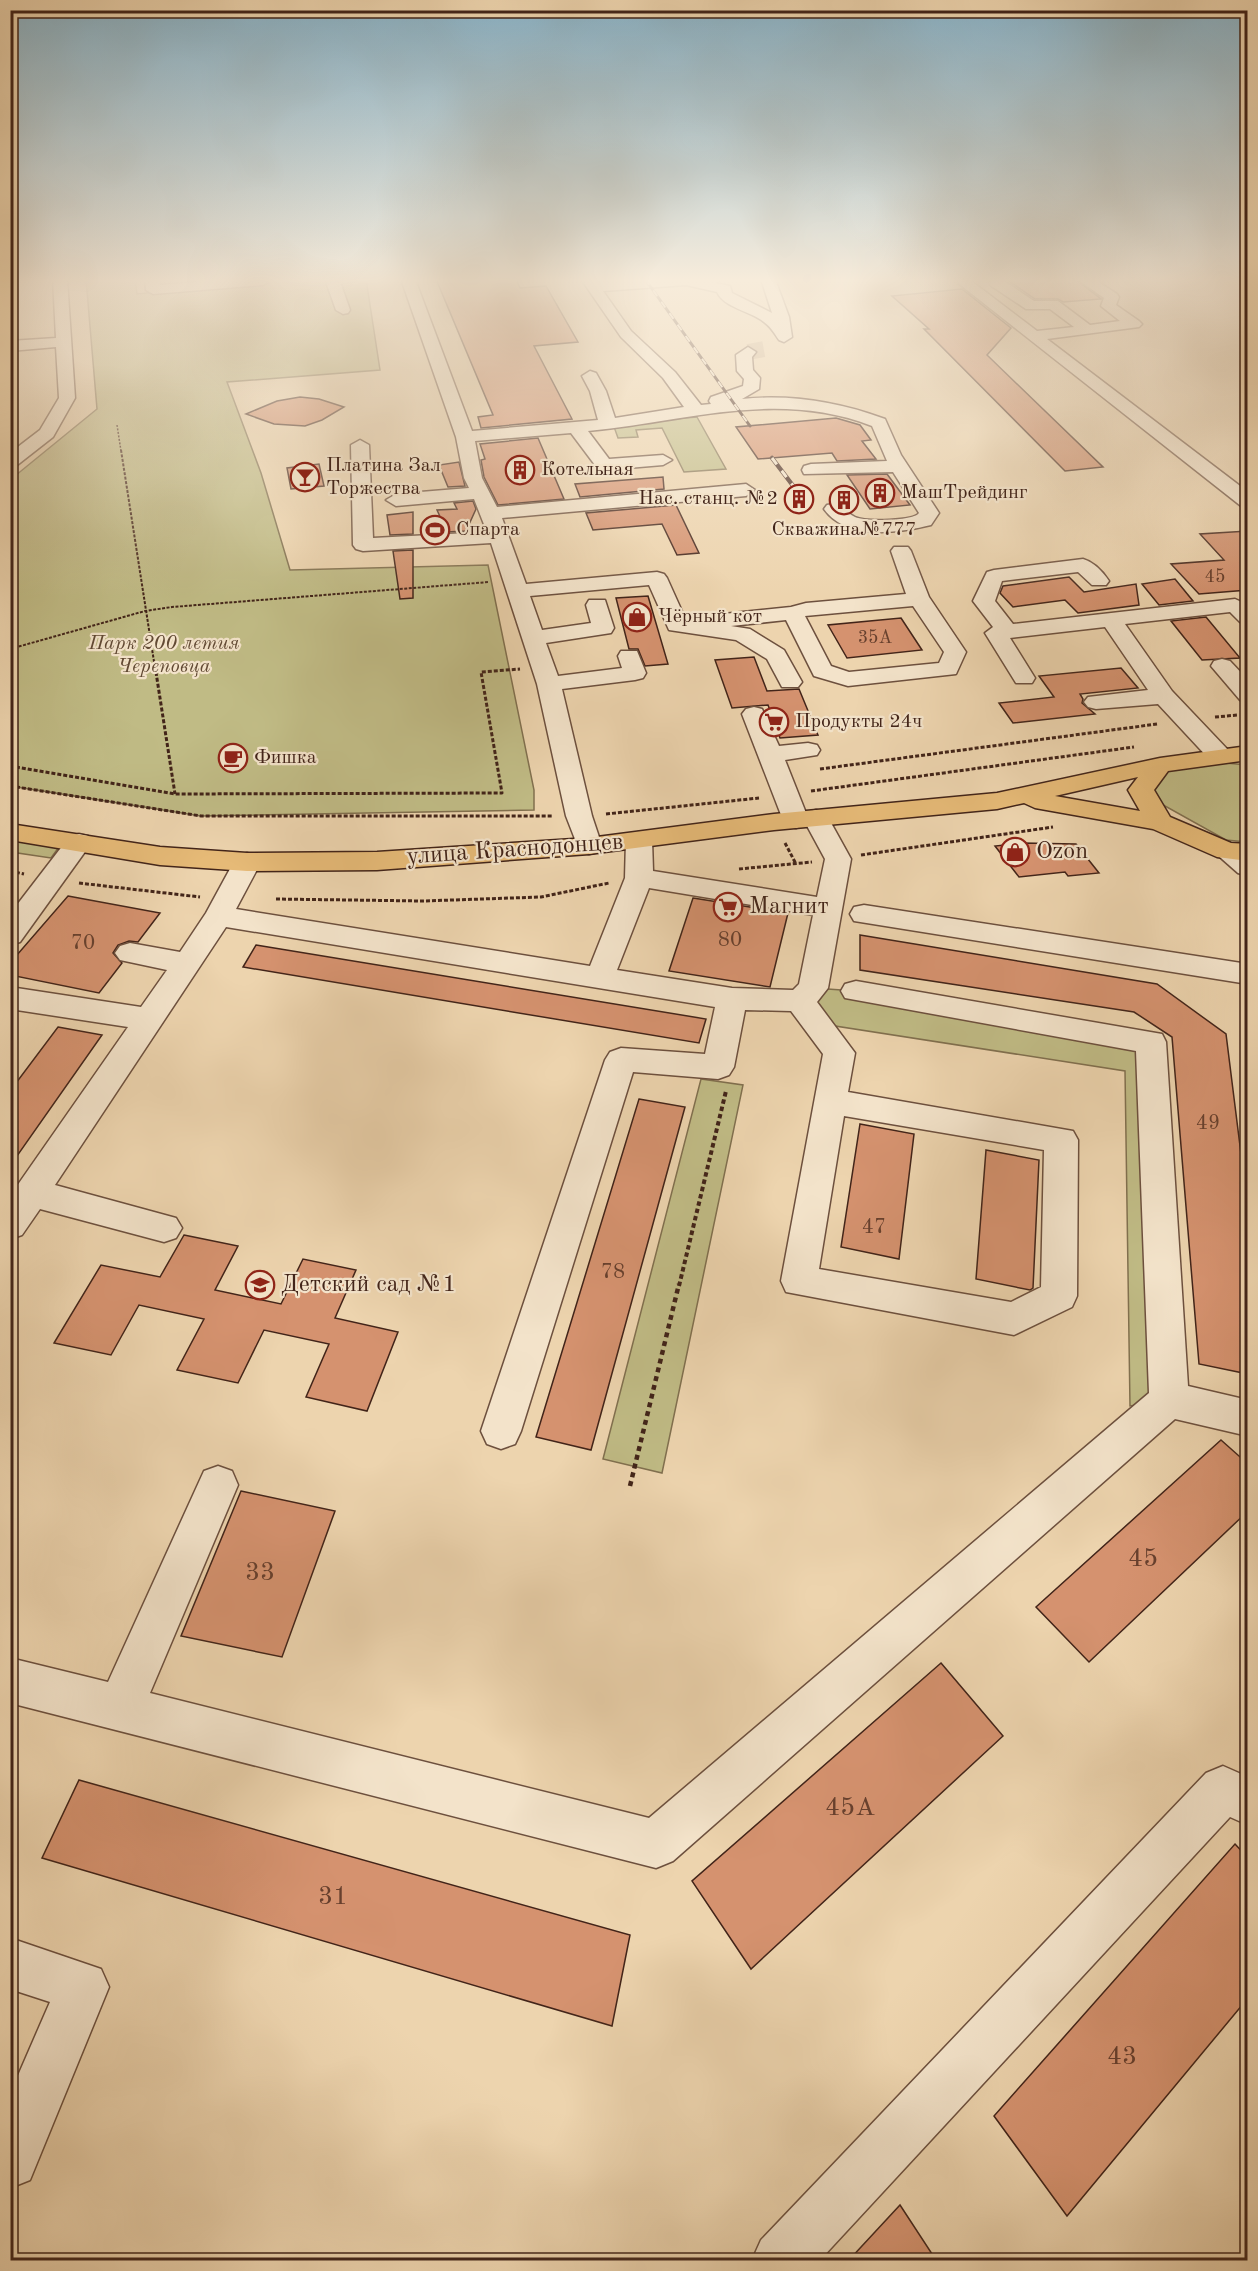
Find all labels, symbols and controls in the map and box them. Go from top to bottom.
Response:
building icon: Котельная [504,454,536,486]
place label: Платина Зал Торжества [326,456,441,499]
place label: Котельная [541,460,634,480]
bar icon: Платина Зал Торжества [289,461,321,493]
building icon: МашТрейдинг [864,477,896,509]
building icon: Нас. станц. №2 [783,483,815,515]
place label: МашТрейдинг [901,483,1028,503]
building icon: Скважина№777 [828,484,860,516]
place label: Нас. станц. №2 [638,489,778,509]
sports icon: Спарта [419,514,451,546]
place label: Спарта [456,520,520,540]
place label: Скважина№777 [771,520,917,540]
house number: 45 [1205,568,1225,586]
shop icon: Чёрный кот [621,601,653,633]
place label: Чёрный кот [658,607,762,627]
house number: 35А [858,629,893,647]
park label: Парк 200 летия Череповца [87,634,240,677]
supermarket icon: Продукты 24ч [758,706,790,738]
place label: Продукты 24ч [795,712,922,732]
cafe icon: Фишка [217,742,249,774]
place label: Фишка [254,748,317,768]
street label: улица Краснодонцев [406,830,624,870]
shop icon: Ozon [999,836,1031,868]
place label: Ozon [1036,840,1088,864]
supermarket icon: Магнит [712,891,744,923]
place label: Магнит [749,895,829,919]
house number: 80 [718,930,742,951]
house number: 70 [71,933,95,954]
house number: 49 [1196,1113,1220,1134]
house number: 47 [862,1217,886,1238]
house number: 78 [601,1262,625,1283]
school or university icon: Детский сад №1 [244,1269,276,1301]
place label: Детский сад №1 [281,1273,457,1297]
house number: 45 [1128,1546,1158,1572]
house number: 33 [245,1560,275,1586]
house number: 45А [825,1795,875,1821]
house number: 31 [318,1884,348,1910]
house number: 43 [1107,2044,1137,2070]

